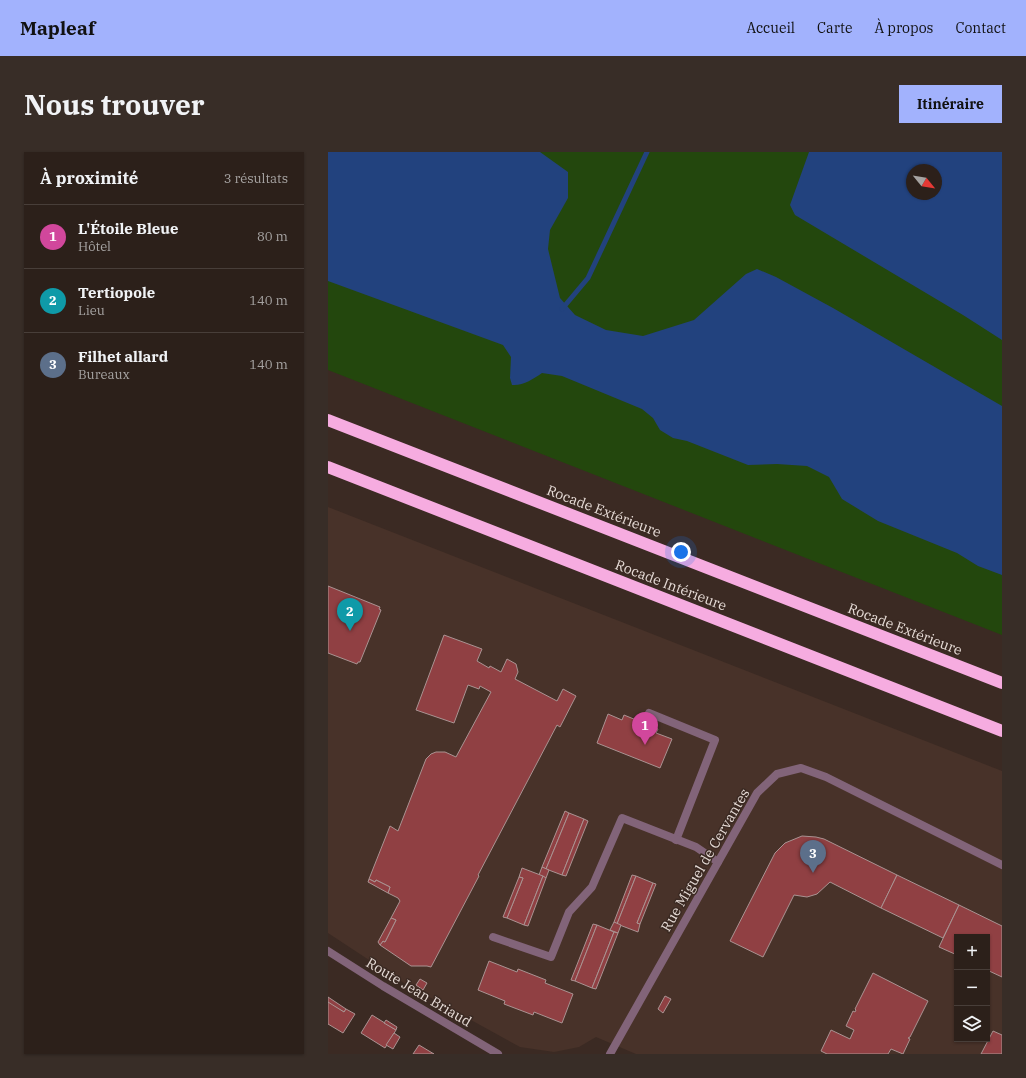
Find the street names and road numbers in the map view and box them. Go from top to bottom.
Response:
street label: Rocade Extérieure [544,481,664,541]
street label: Rocade Intérieure [613,555,729,615]
street label: Rocade Extérieure [845,599,965,659]
street label: Rue Miguel de Cervantes [657,785,753,935]
street label: Route Jean Briaud [363,953,475,1031]

